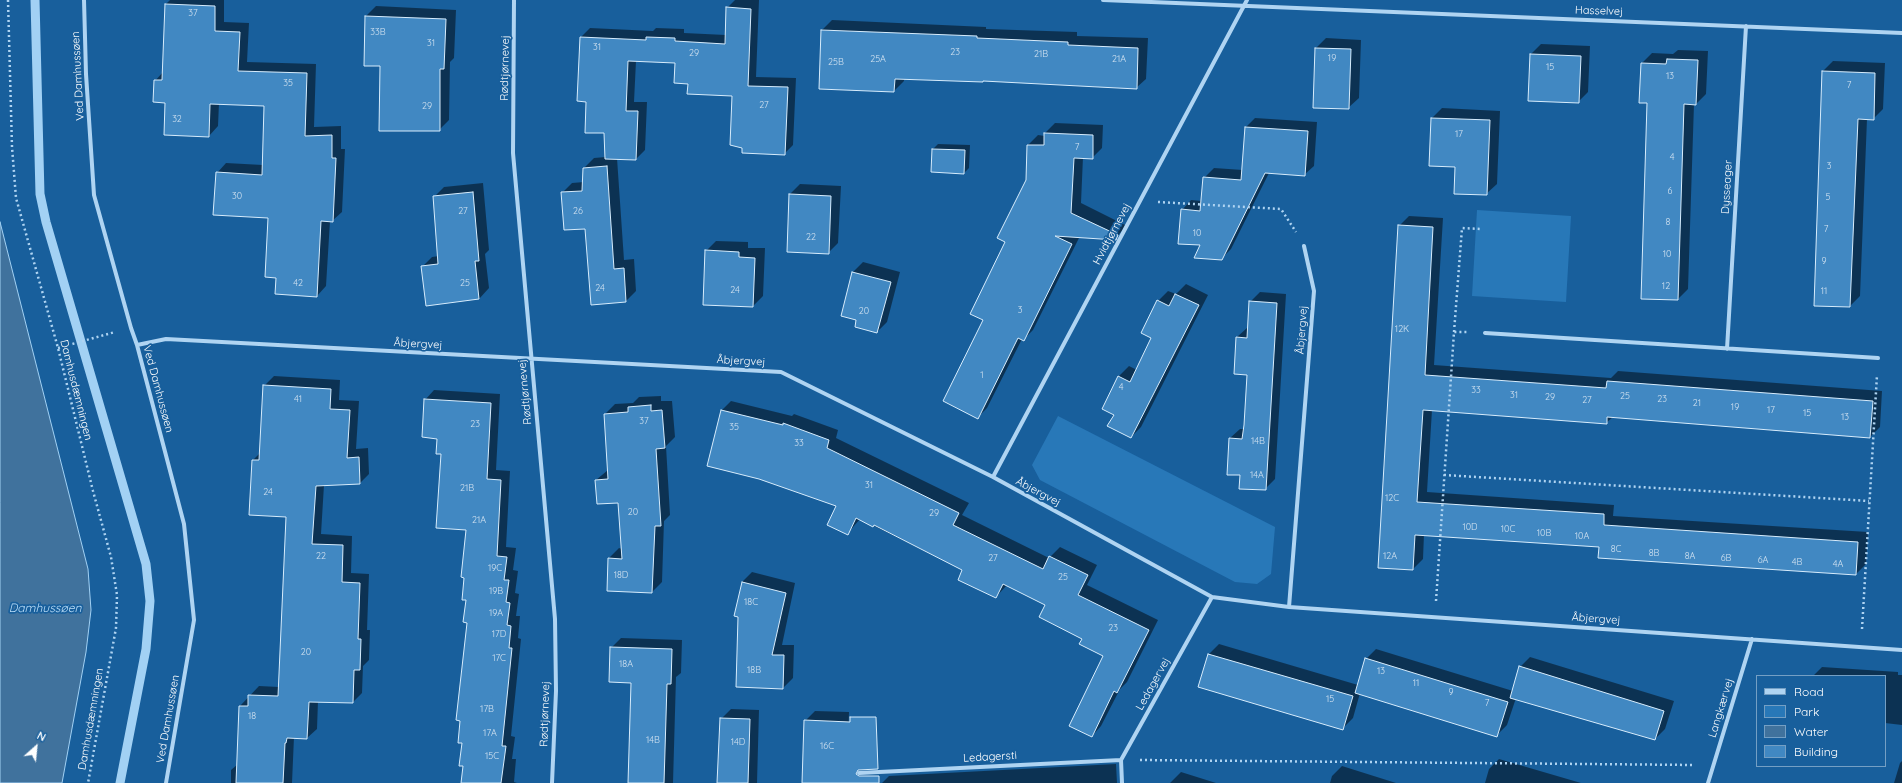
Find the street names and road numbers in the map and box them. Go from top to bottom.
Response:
street label: Hasselvej [1575,4,1623,18]
street label: Ved Damhussøen [69,31,87,121]
street label: Rødtjørnevej [498,35,512,101]
street label: Dysseager [1719,159,1735,215]
street label: Hvidtjørnevej [1090,201,1134,267]
street label: Åbjergvej [1294,305,1310,355]
street label: Åbjergvej [393,336,443,352]
street label: Damhusdæmningen [57,338,95,442]
street label: Ved Damhussøen [140,344,176,434]
street label: Åbjergvej [716,353,766,369]
street label: Rødtjørnevej [516,359,534,425]
street label: Åbjergvej [1013,475,1063,509]
street label: Åbjergvej [1571,611,1621,627]
street label: Ledagervej [1133,655,1173,713]
street label: Damhusdæmningen [76,667,106,771]
street label: Ved Damhussøen [154,674,182,764]
street label: Langkærvej [1706,677,1736,739]
street label: Rødtjørnevej [537,681,553,747]
street label: Ledagersti [963,749,1017,765]

